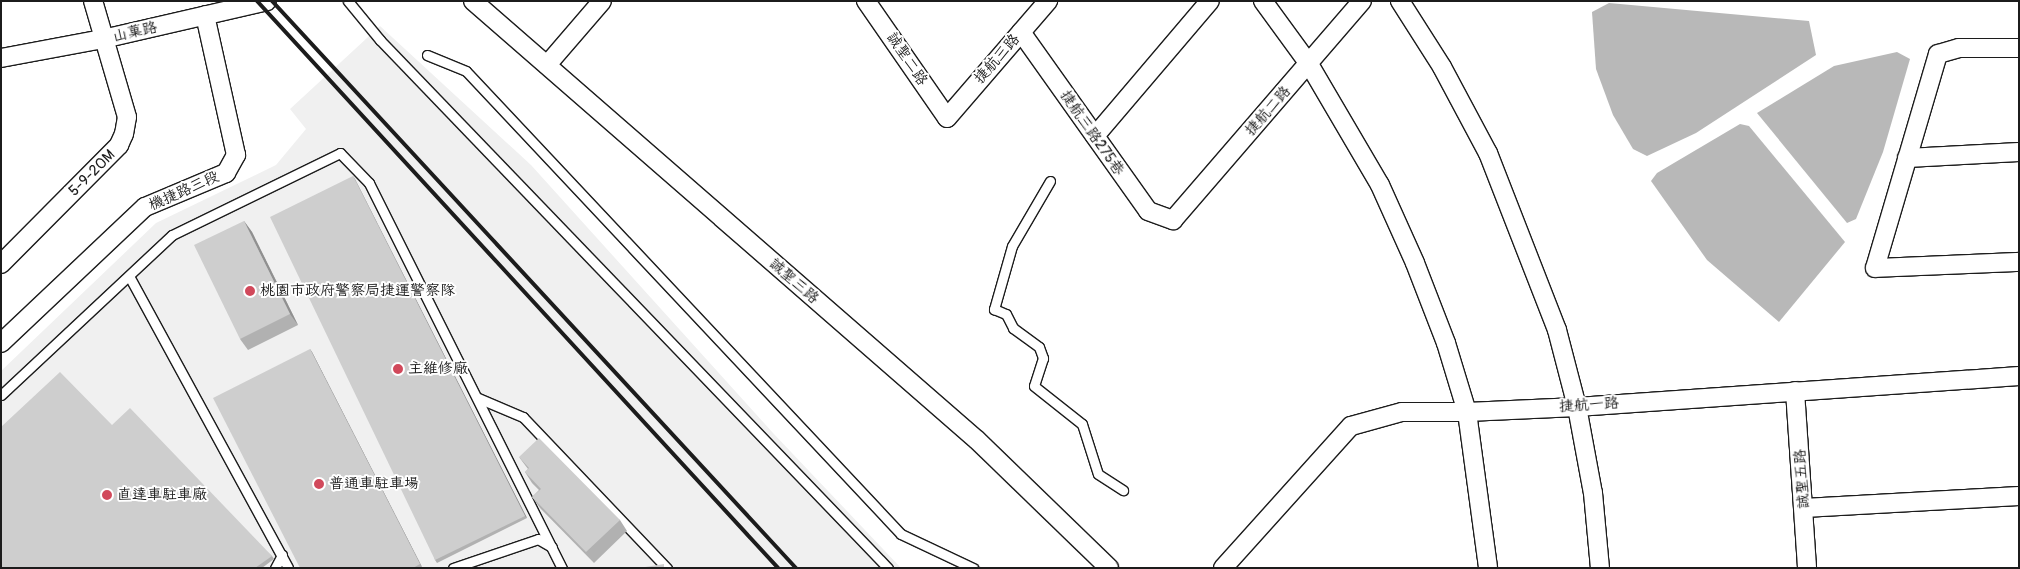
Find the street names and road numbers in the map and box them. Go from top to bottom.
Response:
street label: 山菓路 [111,18,159,46]
street label: 誠聖二路 [883,29,931,89]
street label: 捷航三路 [971,30,1023,88]
street label: 捷航二路 [1242,82,1294,140]
street label: 捷航三路275巷 [1056,87,1128,179]
street label: 5-9-20M [65,146,119,200]
street label: 機捷路三段 [146,168,222,214]
street label: 誠聖三路 [765,255,823,307]
street label: 捷航一路 [1558,394,1620,416]
street label: 誠聖五路 [1791,448,1813,510]

